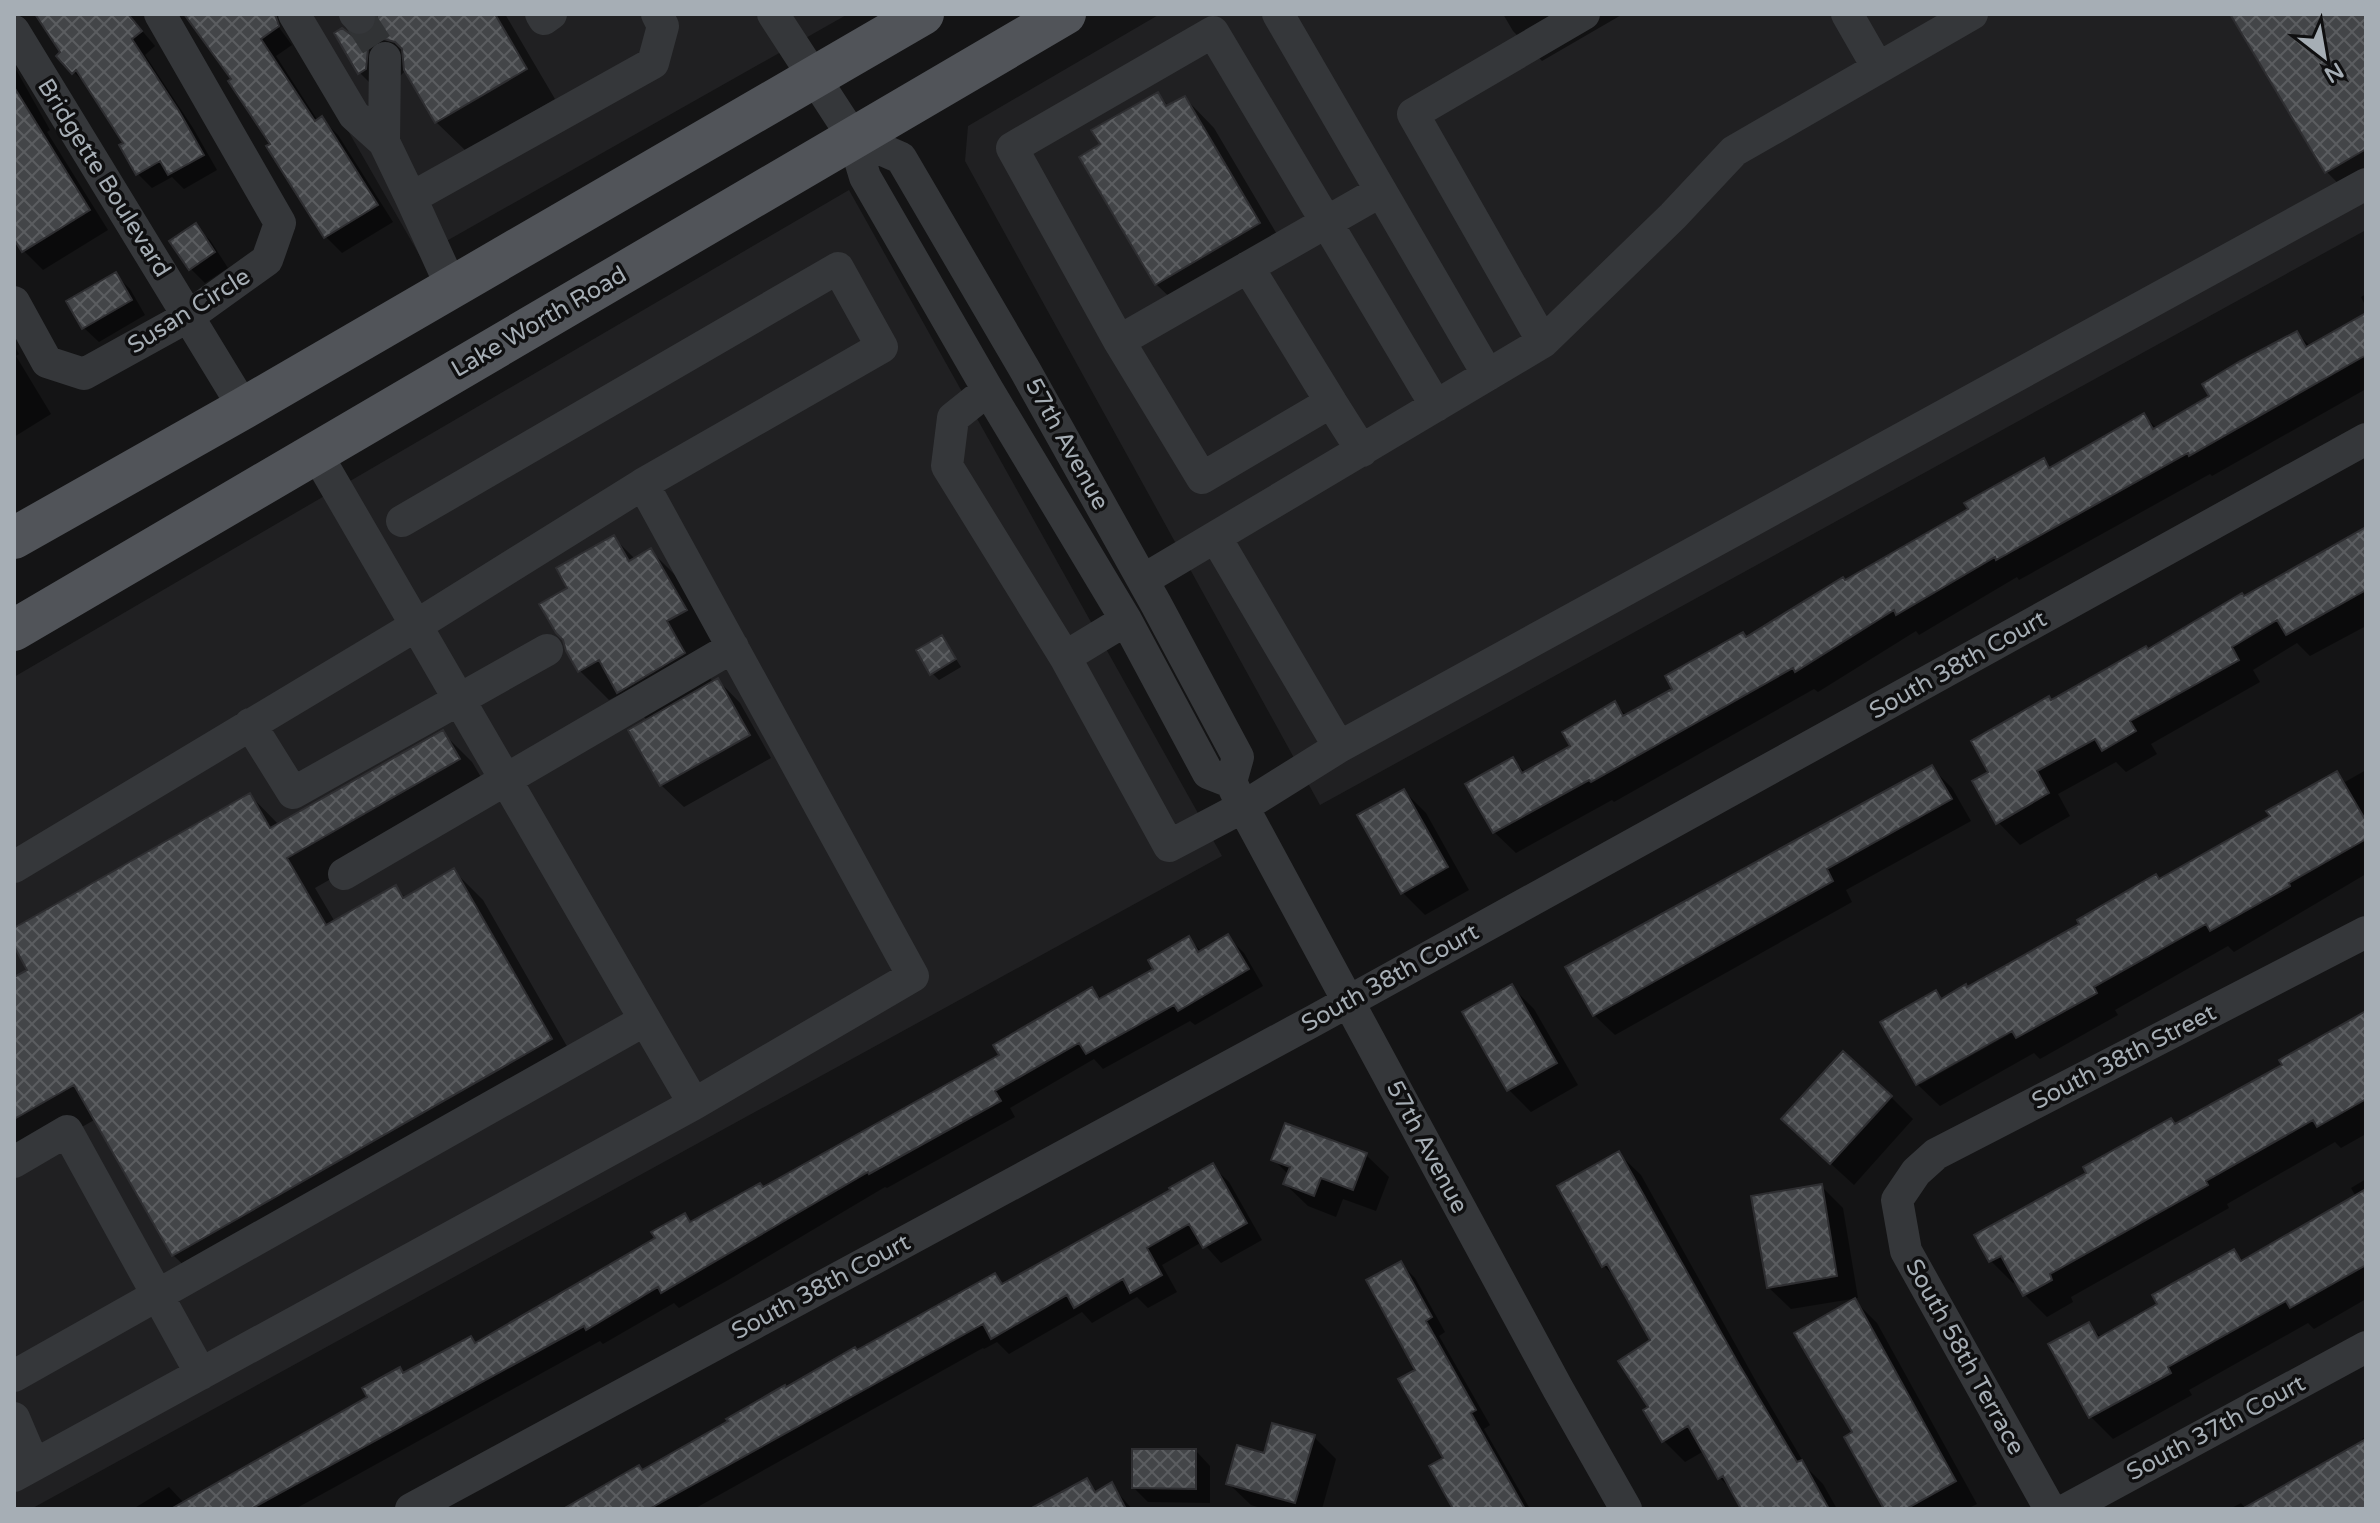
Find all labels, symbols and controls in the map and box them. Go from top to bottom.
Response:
north arrow [2284,16,2364,96]
text: N [2320,57,2348,88]
street label: Bridgette Boulevard [31,73,177,283]
street label: Lake Worth Road [446,260,632,384]
street label: Susan Circle [122,262,256,360]
street label: 57th Avenue [1019,373,1115,515]
street label: South 38th Court [1864,604,2052,726]
street label: South 38th Court [1296,917,1484,1039]
street label: South 38th Street [2027,998,2221,1116]
street label: 57th Avenue [1380,1076,1474,1218]
street label: South 38th Court [727,1228,915,1346]
street label: South 58th Terrace [1899,1254,2031,1460]
street label: South 37th Court [2122,1369,2310,1487]

